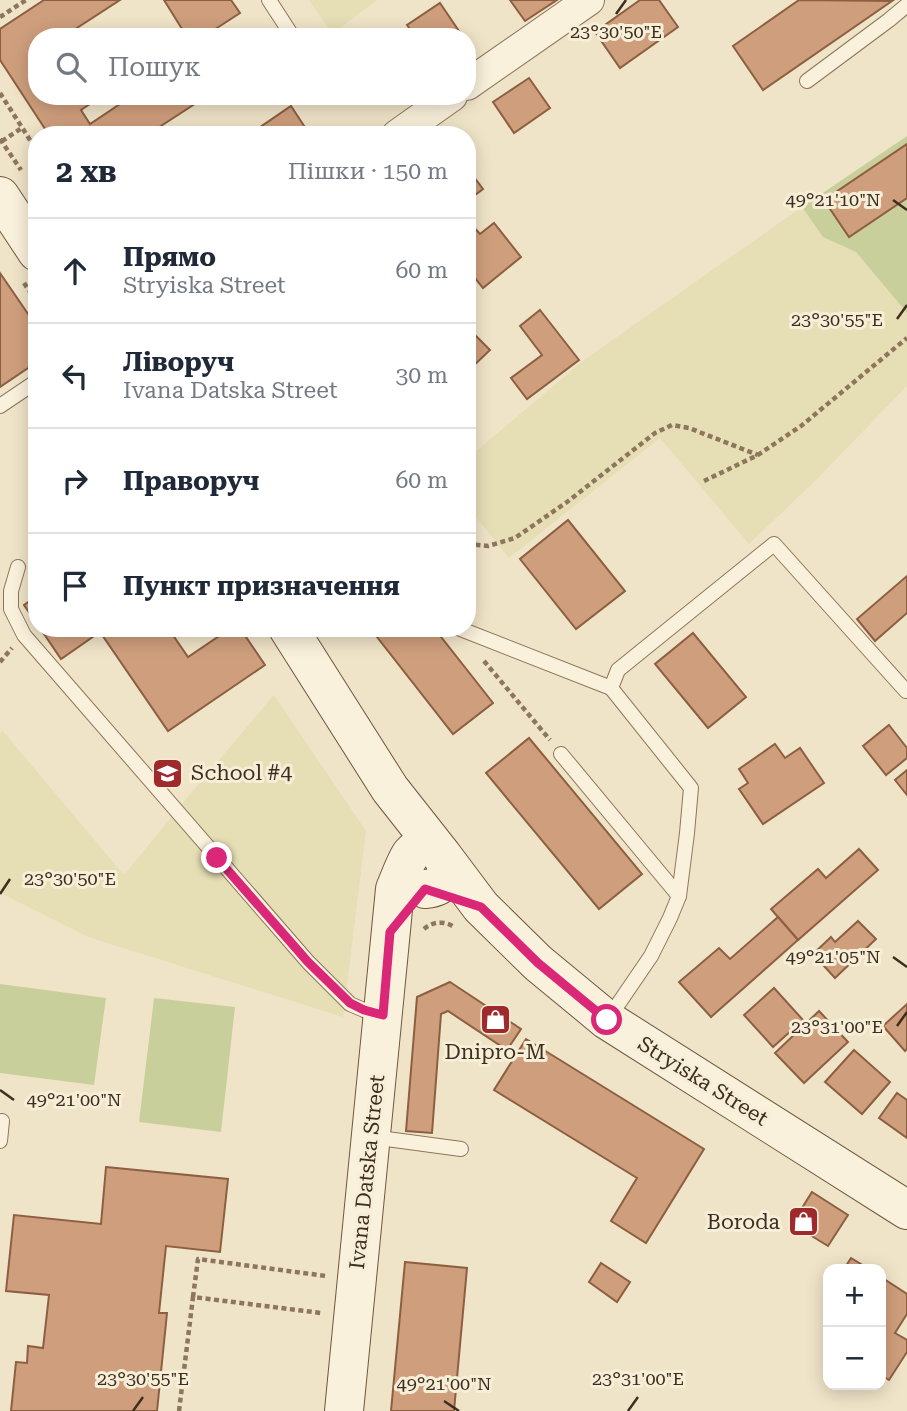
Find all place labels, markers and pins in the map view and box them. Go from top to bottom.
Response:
school or university icon: School #4 [151,756,185,790]
place label: School #4 [191,761,292,785]
shop icon: Dnipro-M [478,1003,512,1037]
place label: Dnipro-M [445,1040,545,1064]
shop icon: Boroda [786,1205,820,1239]
place label: Boroda [707,1210,781,1234]

